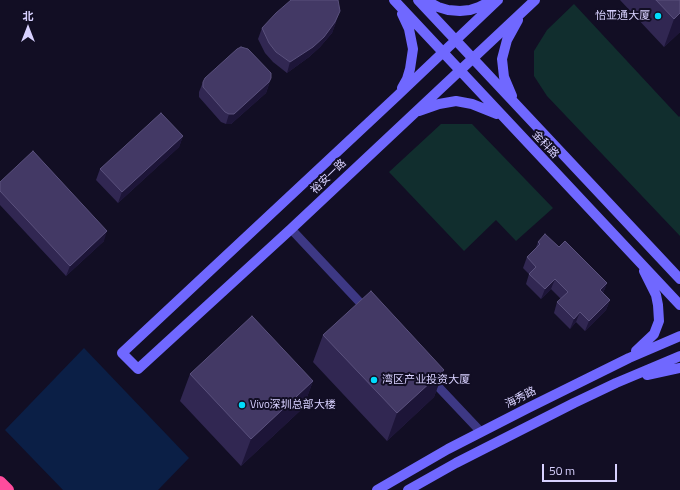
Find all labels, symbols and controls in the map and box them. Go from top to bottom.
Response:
north arrow [8,8,48,48]
text: 北 [23,8,34,24]
place label: 怡亚通大厦 [595,9,650,23]
marker: 怡亚通大厦 [653,11,663,21]
street label: 金科路 [529,128,561,162]
street label: 裕安一路 [309,157,349,197]
place label: 湾区产业投资大厦 [382,373,470,387]
marker: 湾区产业投资大厦 [369,375,379,385]
street label: 海秀路 [503,385,539,411]
place label: Vivo深圳总部大楼 [250,398,336,412]
marker: Vivo深圳总部大楼 [237,400,247,410]
scale bar [544,456,619,482]
text: 50 m [549,461,575,480]

